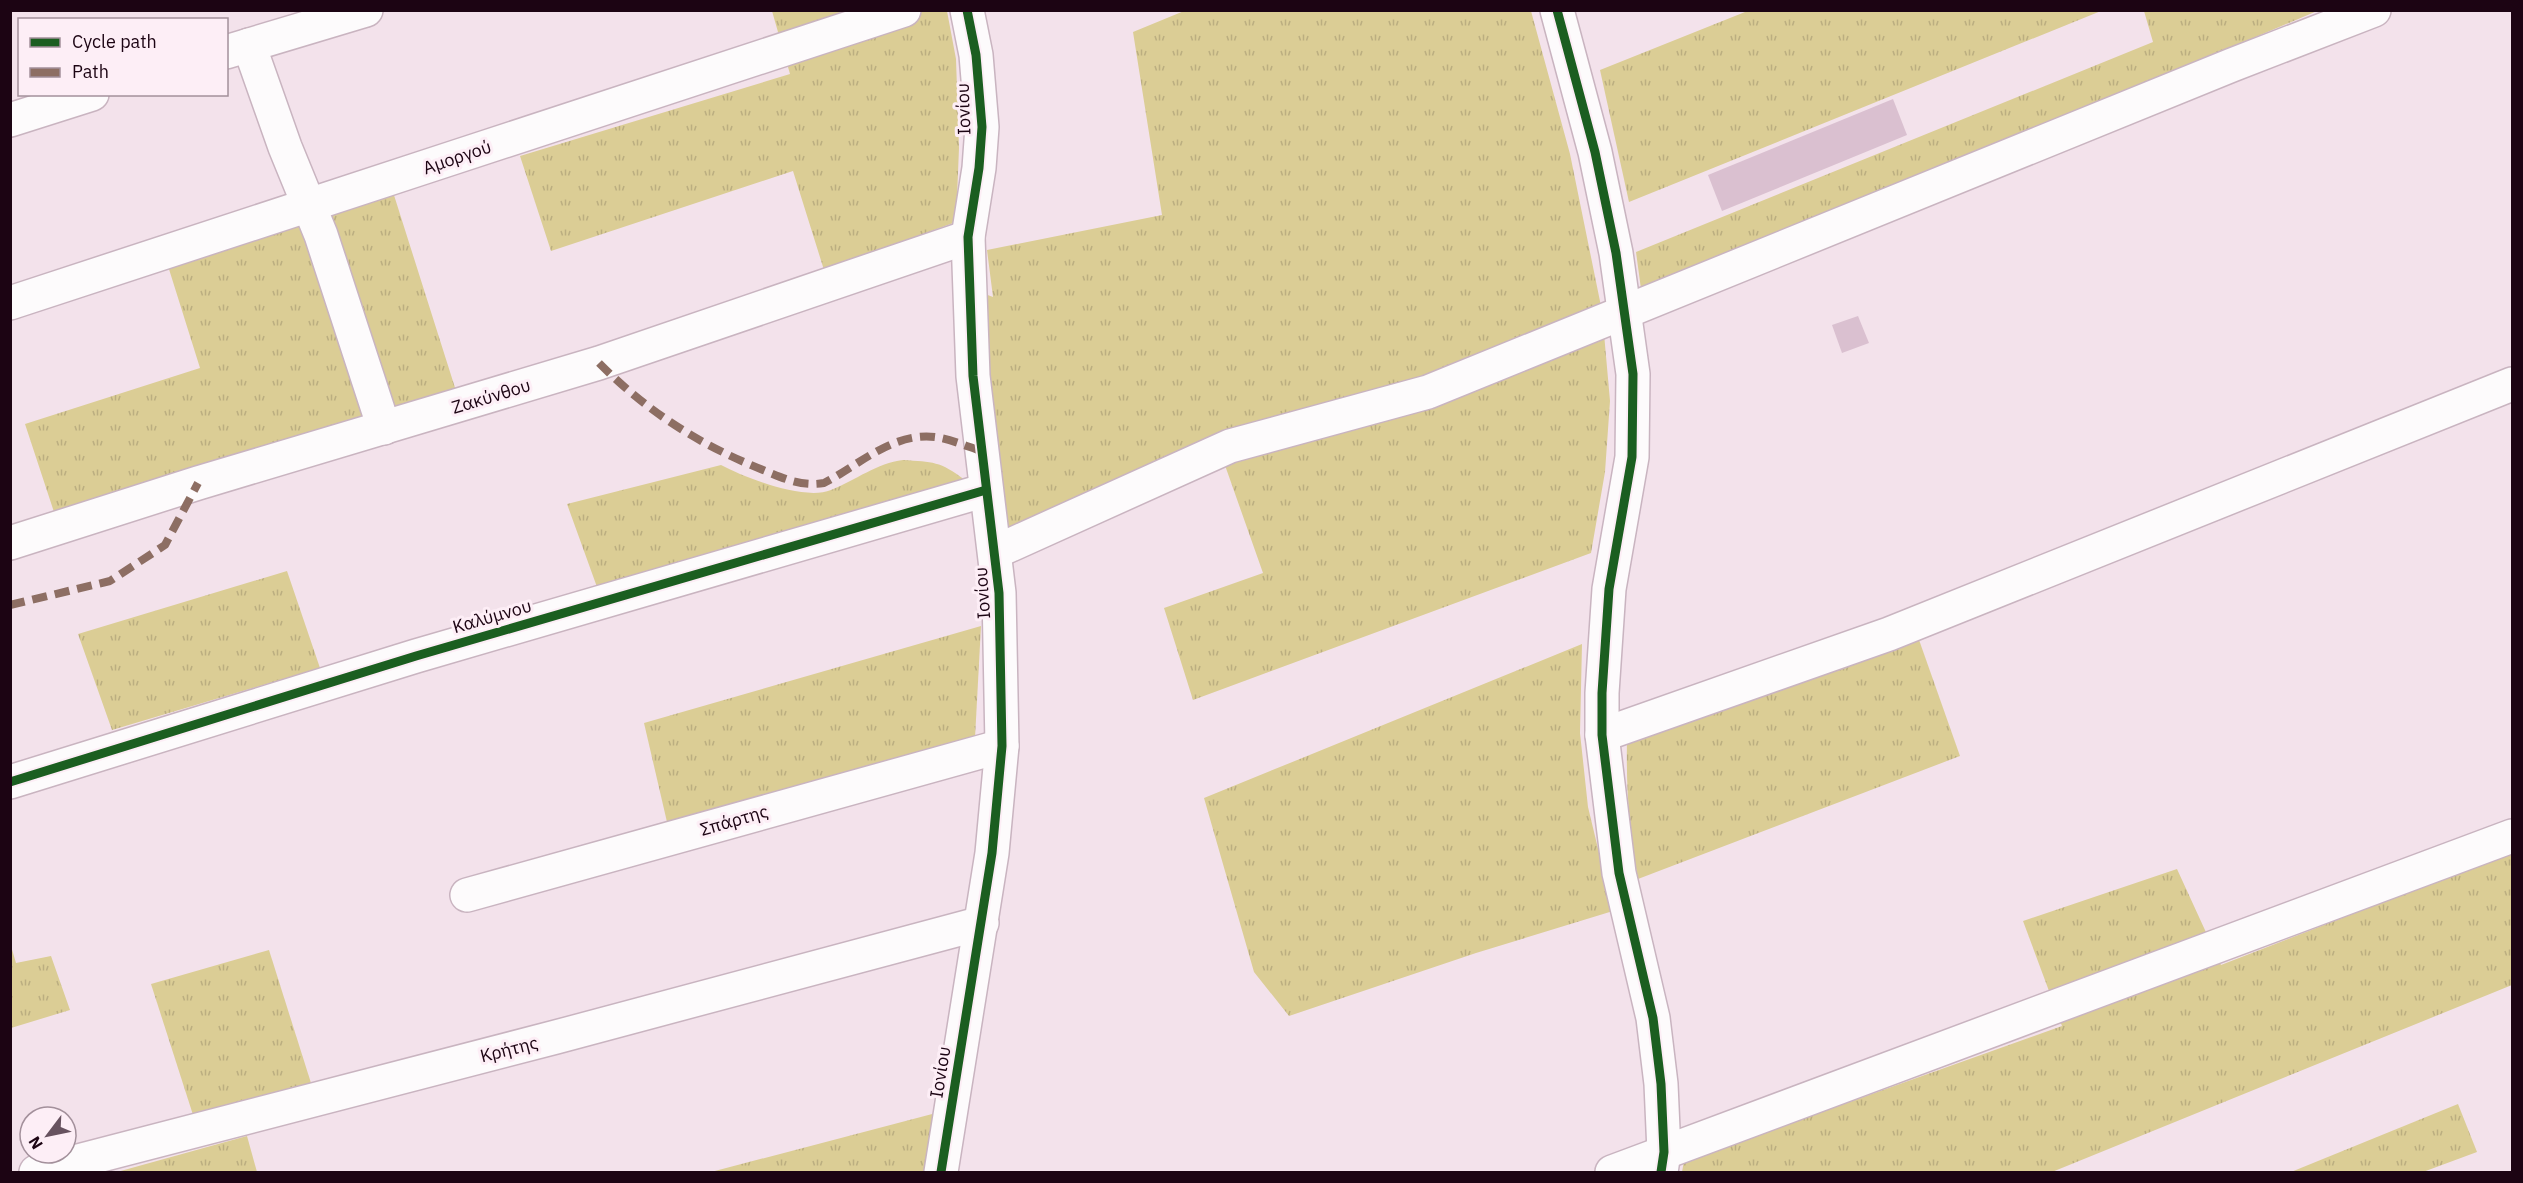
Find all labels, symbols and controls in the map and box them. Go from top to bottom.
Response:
legend [18,18,228,96]
text: Cycle path [72,30,157,53]
text: Path [72,60,109,83]
street label: Ιονίου [951,83,975,135]
street label: Αμοργού [420,135,494,179]
street label: Ζακύνθου [449,373,533,419]
street label: Ιονίου [969,566,995,620]
street label: Καλύμνου [450,594,534,638]
street label: Σπάρτης [697,799,771,841]
street label: Κρήτης [478,1031,541,1067]
street label: Ιονίου [925,1045,955,1099]
north arrow [18,1105,78,1165]
text: N [24,1133,47,1153]

